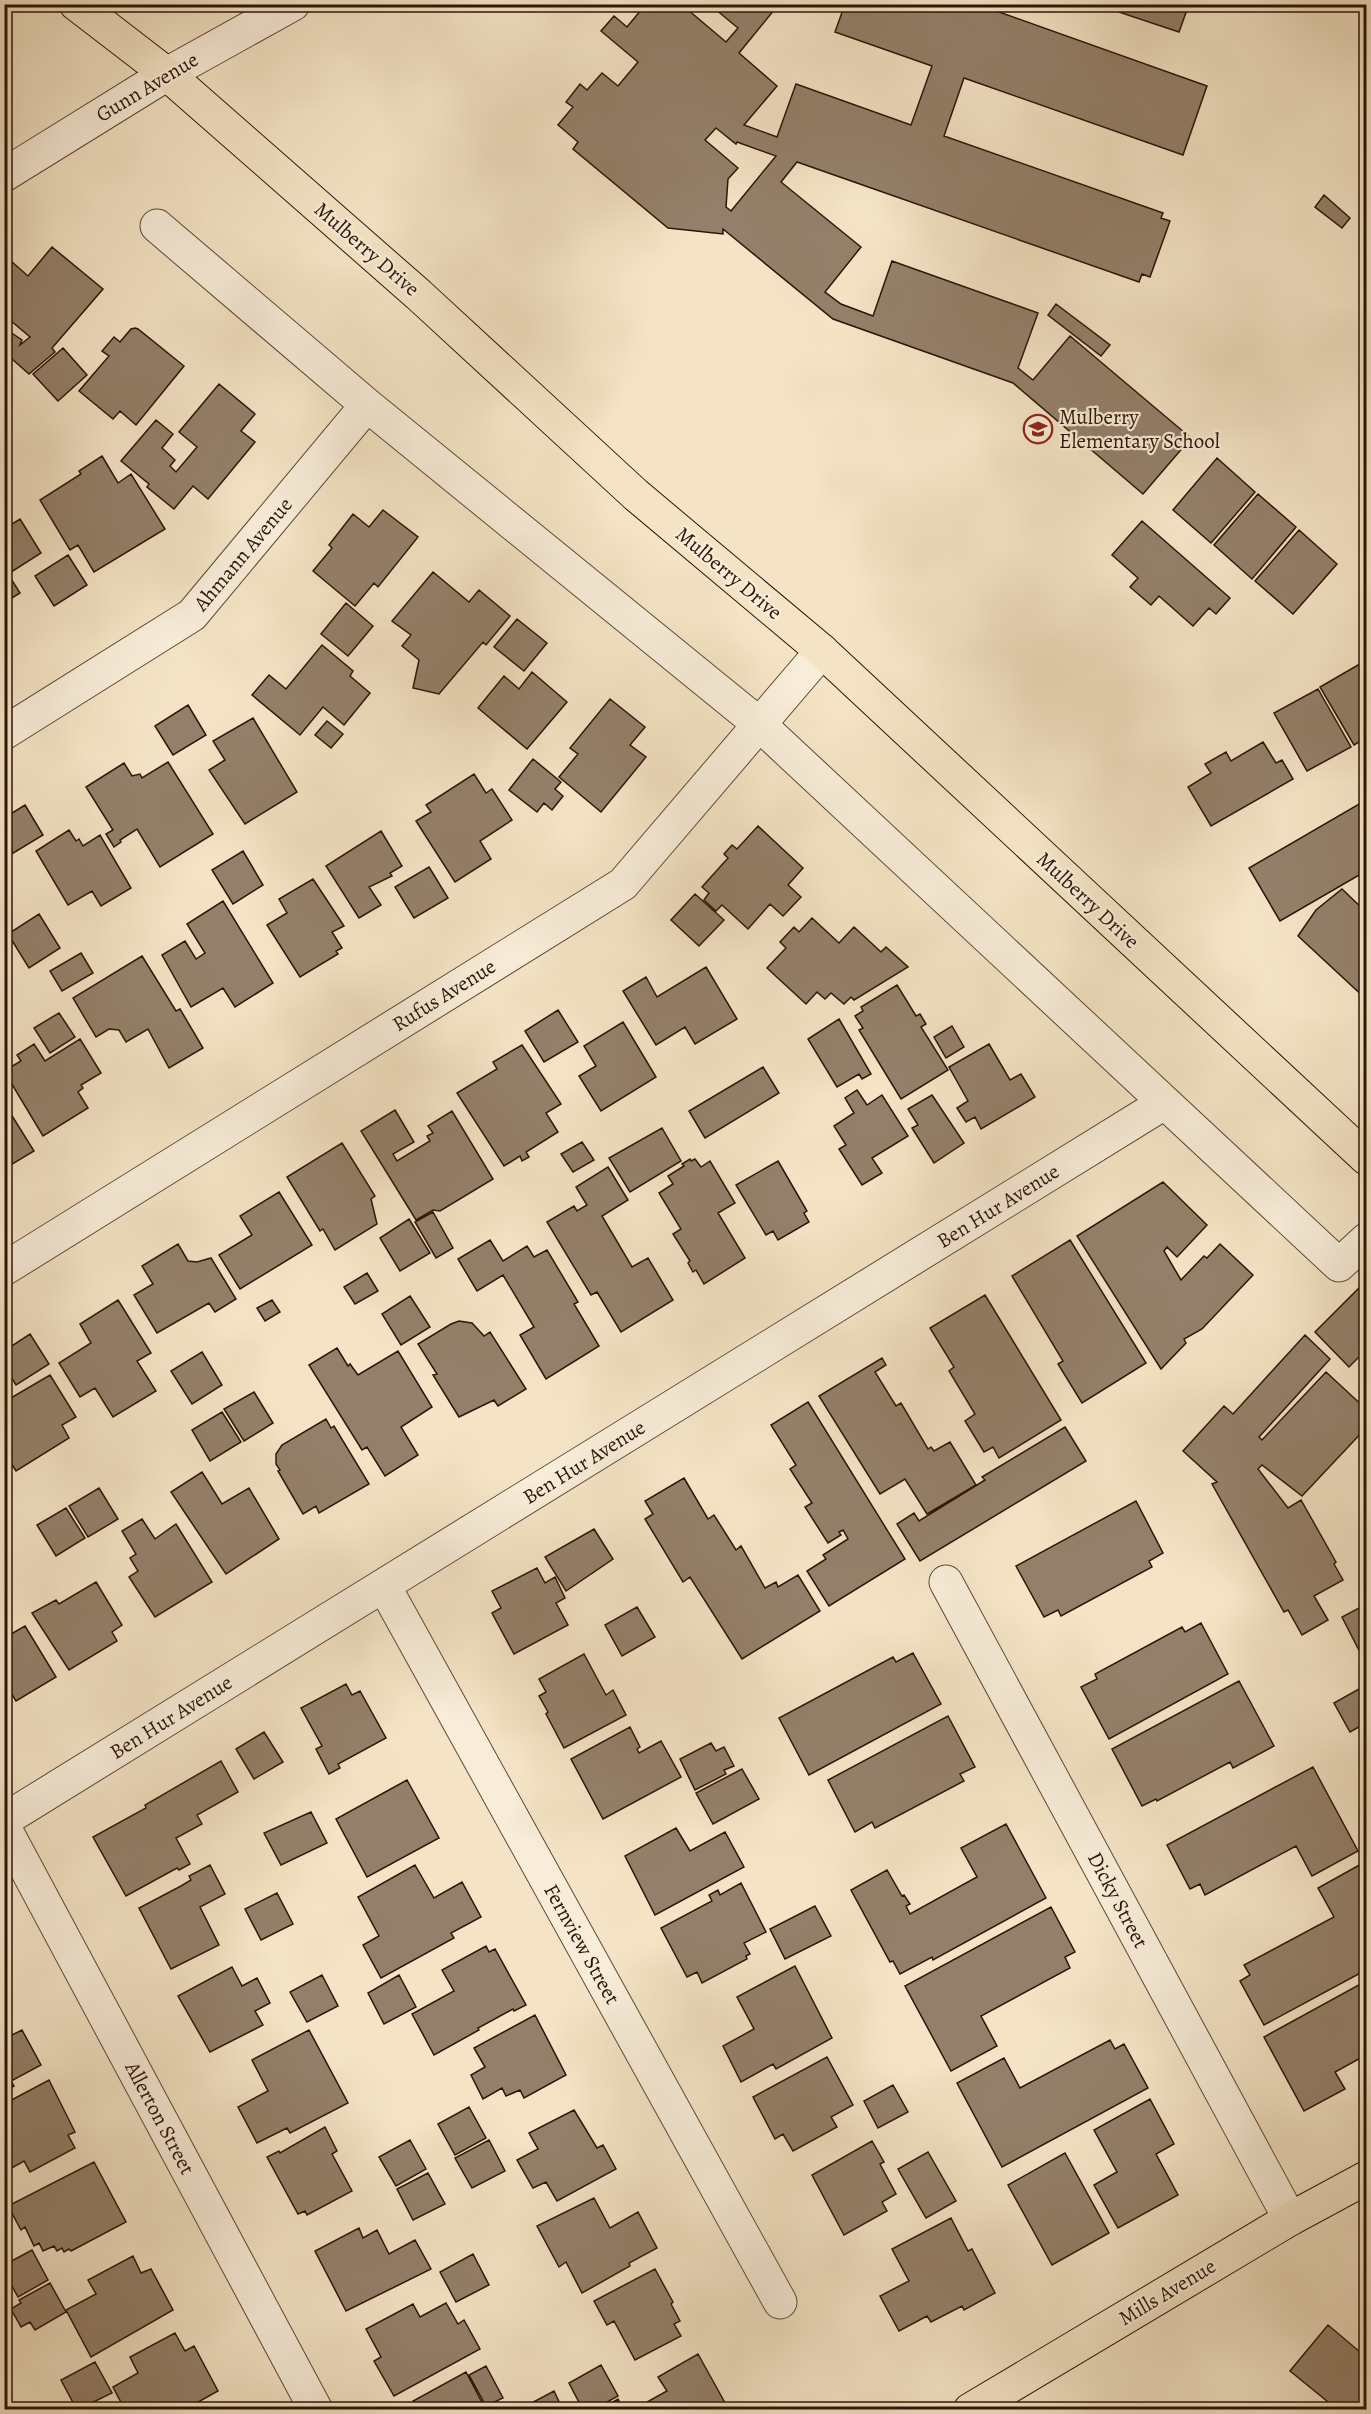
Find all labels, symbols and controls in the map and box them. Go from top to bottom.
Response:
street label: Gunn Avenue [91,45,203,129]
street label: Mulberry Drive [308,195,426,303]
place label: Mulberry Elementary School [1059,403,1220,455]
school or university icon: Mulberry Elementary School [1022,413,1054,445]
street label: Ahmann Avenue [187,491,299,617]
street label: Mulberry Drive [670,520,788,626]
street label: Mulberry Drive [1031,845,1145,955]
street label: Rufus Avenue [387,952,501,1038]
street label: Ben Hur Avenue [931,1157,1065,1255]
street label: Ben Hur Avenue [517,1413,651,1511]
street label: Ben Hur Avenue [104,1668,238,1766]
street label: Dicky Street [1081,1847,1155,1953]
street label: Fernview Street [537,1879,627,2009]
street label: Allerton Street [118,2056,202,2179]
street label: Mills Avenue [1113,2252,1221,2332]

